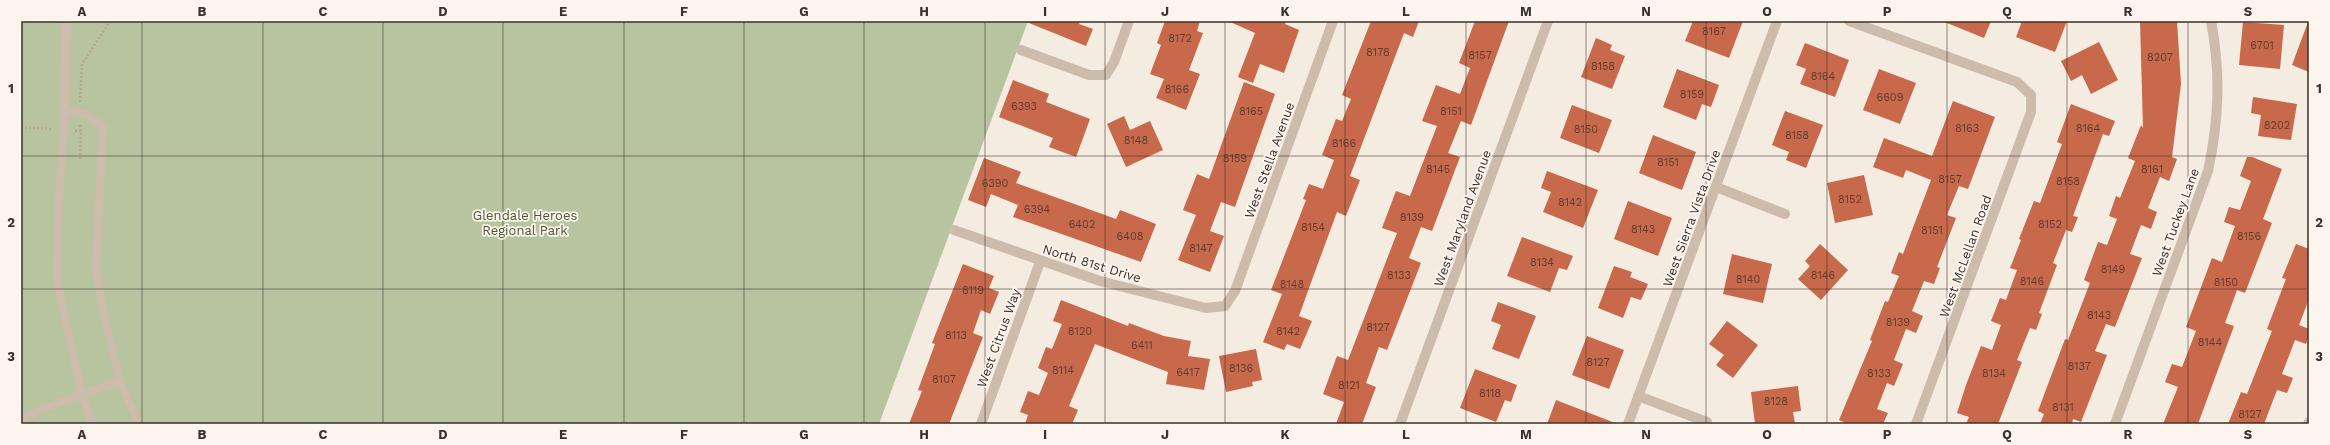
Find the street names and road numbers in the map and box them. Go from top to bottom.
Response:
street label: West Stella Avenue [1241,100,1297,220]
street label: West Sierra Vista Drive [1660,147,1723,289]
street label: West Maryland Avenue [1431,148,1494,288]
street label: West Tuckey Lane [2149,166,2202,278]
street label: West McLellan Road [1936,193,1995,319]
street label: North 81st Drive [1041,241,1143,286]
street label: West Citrus Way [974,286,1023,390]

